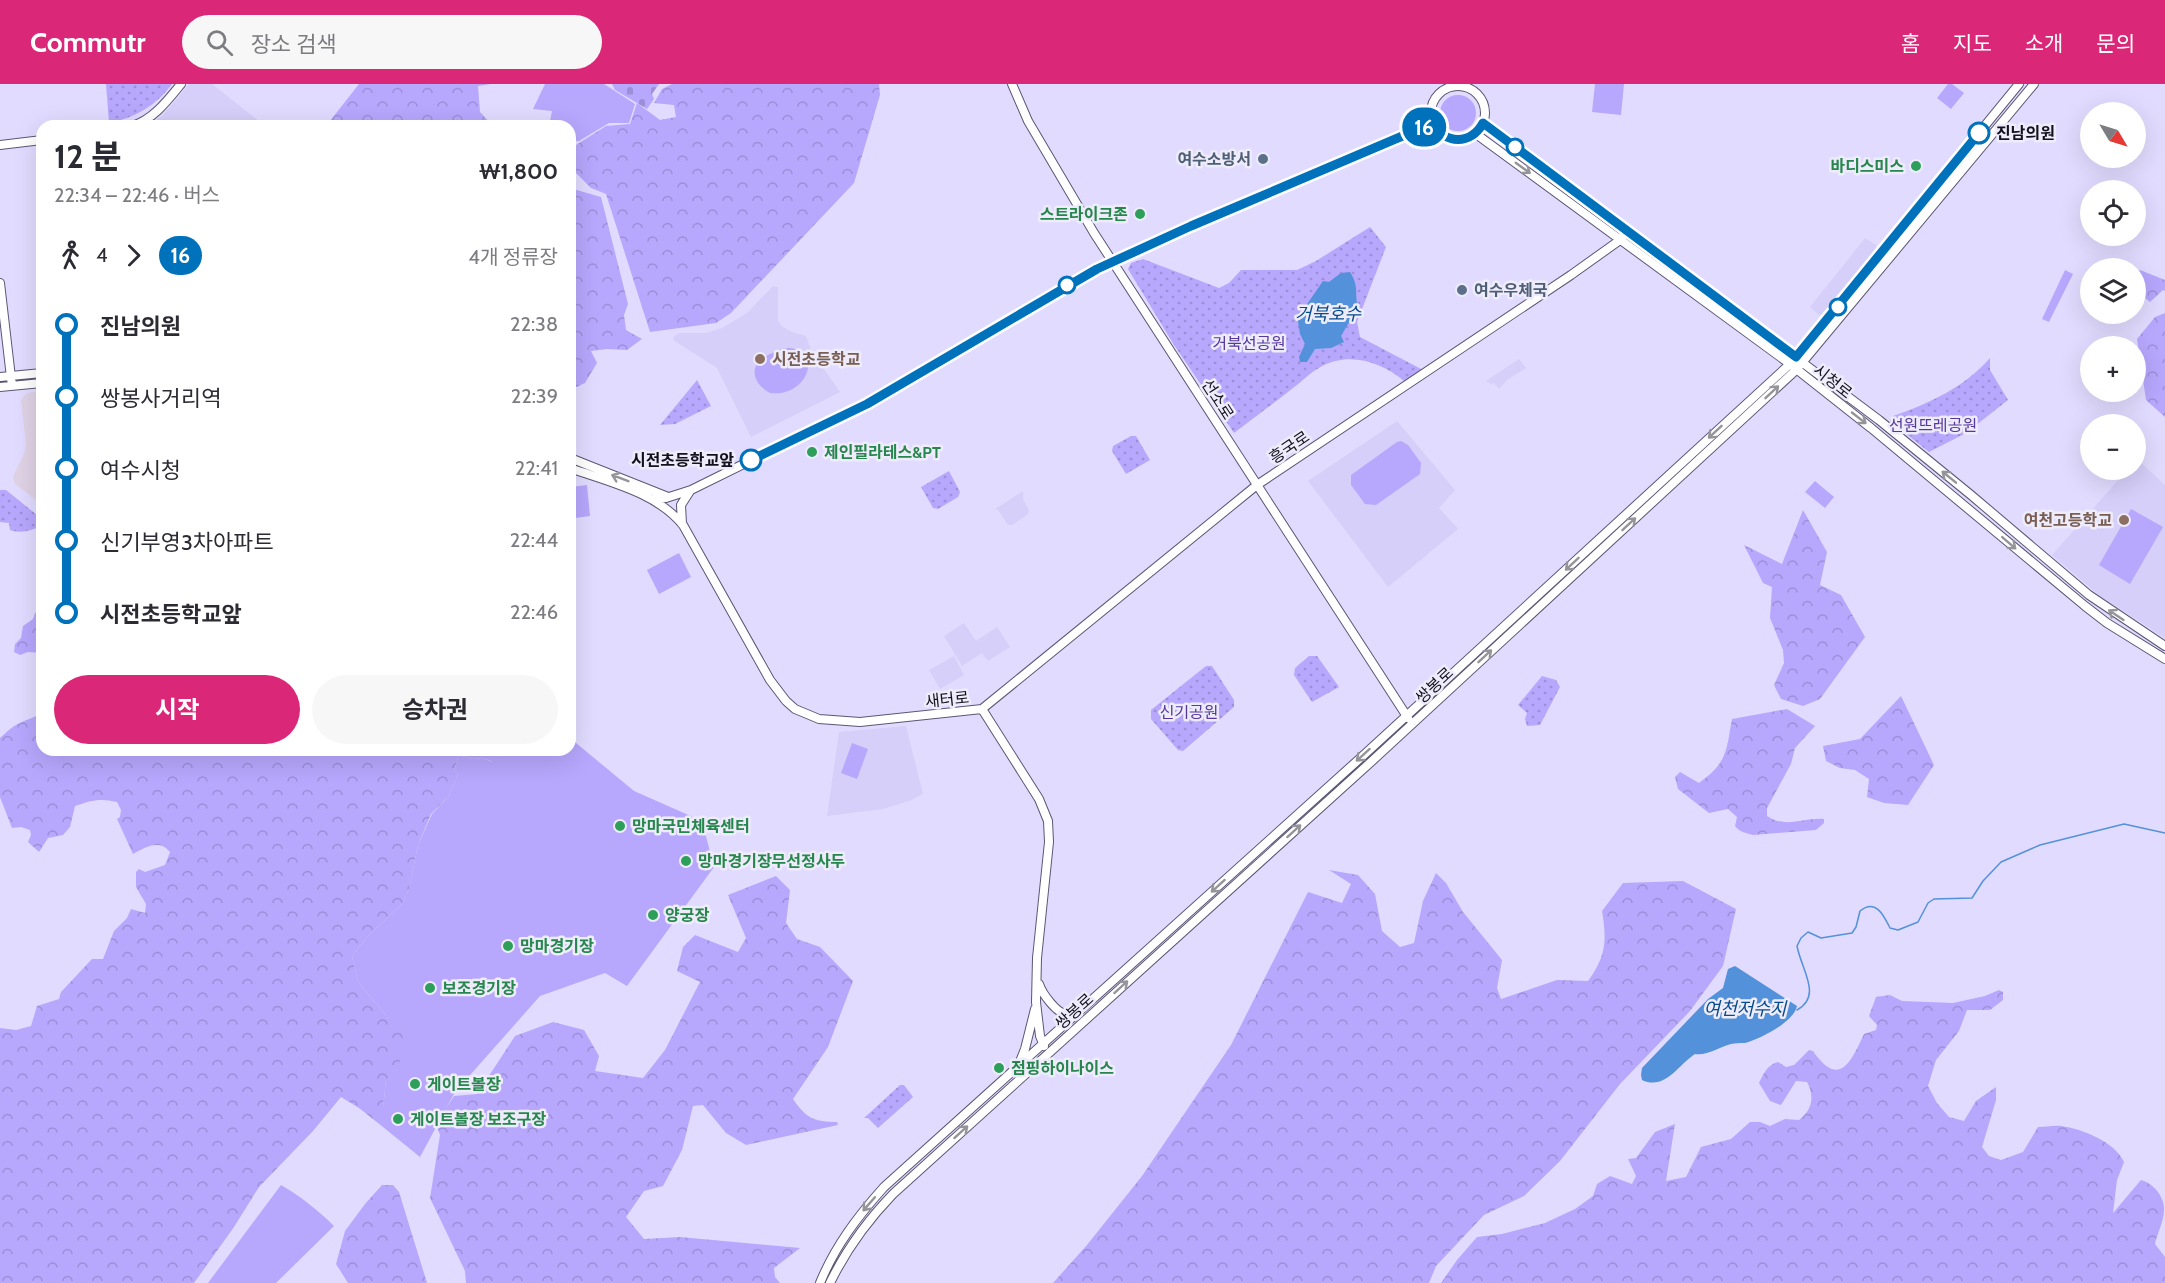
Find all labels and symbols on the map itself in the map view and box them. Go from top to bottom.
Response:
north arrow [2080,102,2146,168]
line badge: 16 [1397,108,1451,147]
marker: 진남의원 [1968,122,1990,144]
place label: 진남의원 [1996,124,2055,143]
unlabelled marker [1506,138,1524,156]
place label: 여수소방서 [1177,150,1251,169]
marker: 여수소방서 [1256,152,1270,166]
place label: 바디스미스 [1830,157,1904,176]
marker: 바디스미스 [1909,159,1923,173]
one-way arrow [1515,162,1531,175]
place label: 스트라이크존 [1040,205,1128,224]
marker: 스트라이크존 [1133,207,1147,221]
unlabelled marker [1058,276,1076,294]
place label: 여수우체국 [1474,281,1548,300]
marker: 여수우체국 [1455,283,1469,297]
unlabelled marker [1829,298,1847,316]
water label: 거북호수 [1295,303,1363,325]
park label: 거북선공원 [1212,334,1286,353]
place label: 시전초등학교 [772,350,861,369]
marker: 시전초등학교 [753,352,767,366]
street label: 시청로 [1809,360,1856,403]
street label: 선소로 [1198,376,1238,423]
one-way arrow [1765,385,1780,399]
one-way arrow [1851,412,1867,425]
park label: 선원뜨레공원 [1889,416,1977,435]
one-way arrow [1708,425,1723,439]
street label: 흥국로 [1266,427,1313,468]
place label: 제인필라테스&PT [824,443,941,462]
marker: 제인필라테스&PT [805,445,819,459]
marker: 시전초등학교앞 [740,449,762,471]
place label: 시전초등학교앞 [631,451,734,470]
one-way arrow [1942,470,1957,484]
one-way arrow [611,472,630,483]
place label: 여천고등학교 [2024,511,2112,530]
marker: 여천고등학교 [2117,513,2131,527]
one-way arrow [1621,517,1636,531]
one-way arrow [2001,537,2017,550]
one-way arrow [1564,557,1579,571]
one-way arrow [2107,608,2124,621]
one-way arrow [1478,649,1493,663]
street label: 쌍봉로 [1412,663,1457,707]
street label: 새터로 [924,688,970,711]
park label: 신기공원 [1160,703,1218,722]
one-way arrow [1356,748,1371,762]
place label: 망마국민체육센터 [632,817,750,836]
marker: 망마국민체육센터 [613,819,627,833]
one-way arrow [1286,824,1301,838]
place label: 망마경기장무선정사두 [698,852,845,871]
marker: 망마경기장무선정사두 [679,854,693,868]
one-way arrow [1211,879,1226,893]
place label: 양궁장 [665,906,709,925]
marker: 양궁장 [646,908,660,922]
place label: 망마경기장 [520,937,594,956]
marker: 망마경기장 [501,939,515,953]
place label: 보조경기장 [442,979,516,998]
one-way arrow [1113,980,1128,994]
marker: 보조경기장 [423,981,437,995]
street label: 쌍봉로 [1052,989,1097,1033]
water label: 여천저수지 [1704,998,1788,1020]
place label: 점핑하이나이스 [1011,1059,1114,1078]
marker: 점핑하이나이스 [992,1061,1006,1075]
place label: 게이트볼장 [427,1075,501,1094]
marker: 게이트볼장 [408,1077,422,1091]
place label: 게이트볼장 보조구장 [410,1110,546,1129]
marker: 게이트볼장 보조구장 [391,1112,405,1126]
one-way arrow [953,1125,968,1139]
one-way arrow [862,1196,876,1211]

